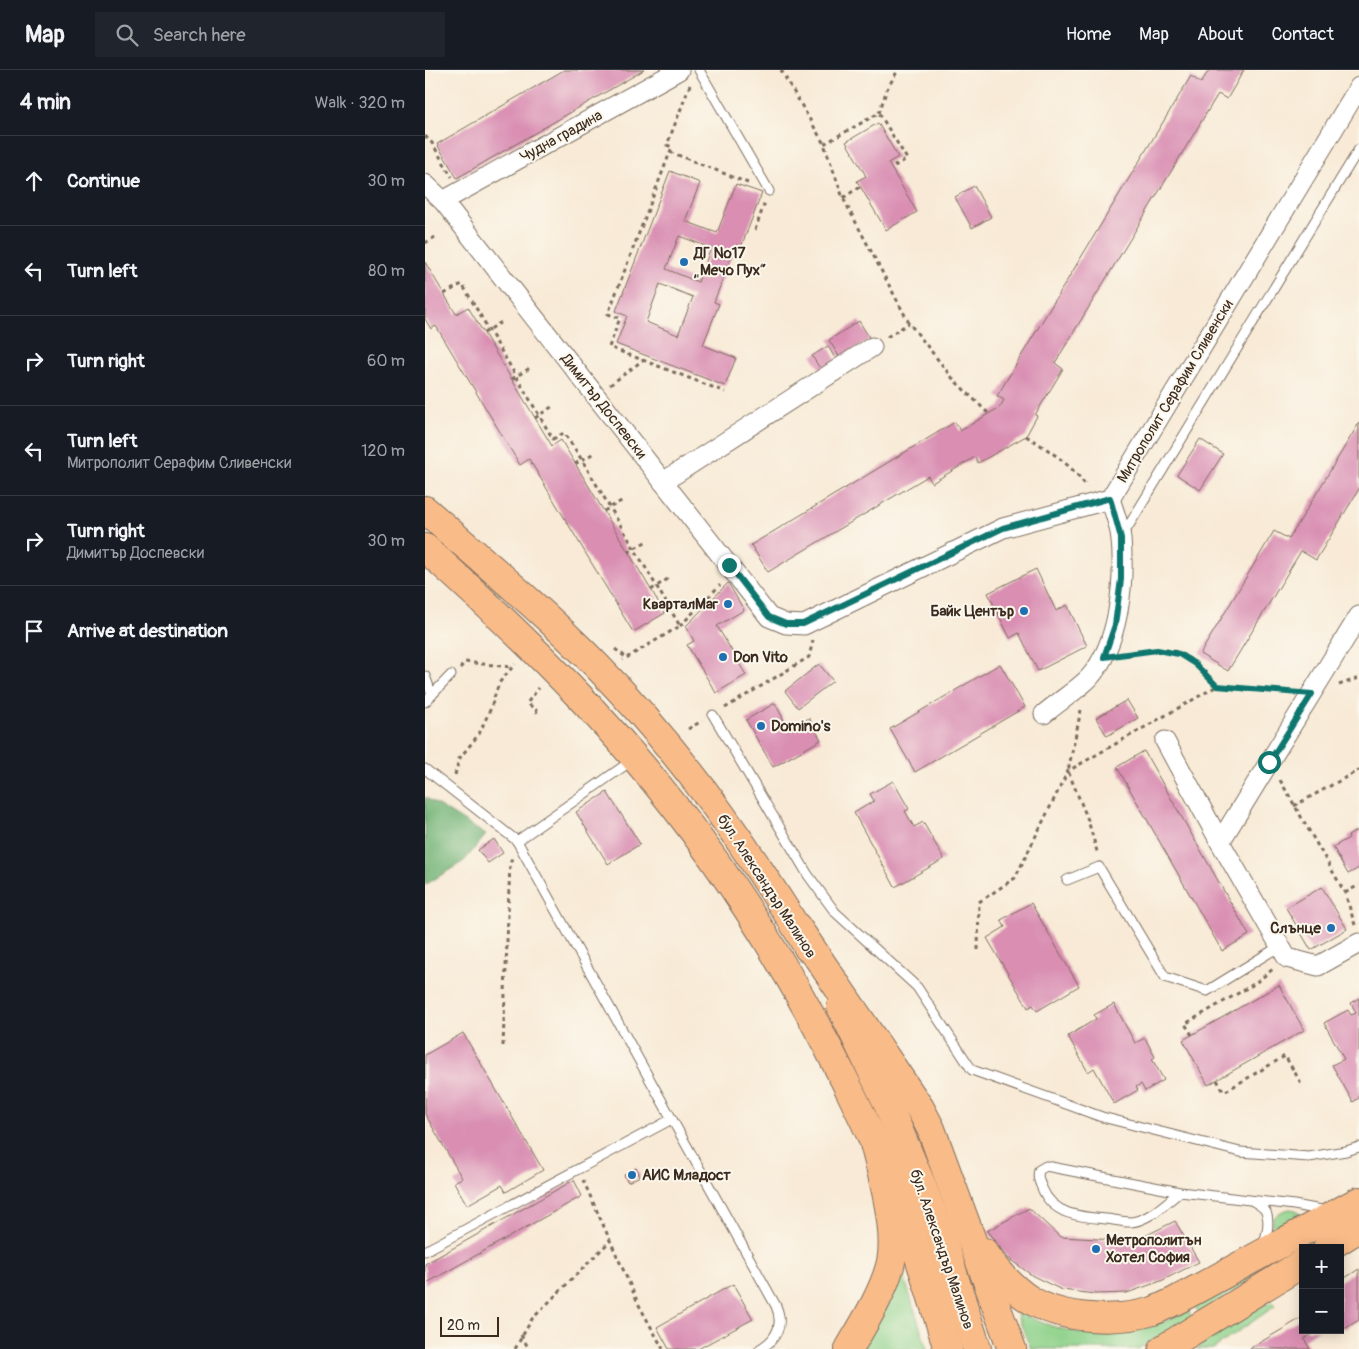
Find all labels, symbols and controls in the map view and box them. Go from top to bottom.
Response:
search box [95,12,445,57]
text: Map [25,20,65,49]
icon: search [113,21,141,49]
text: Search here [153,23,246,47]
text: Home [1066,23,1111,46]
text: Map [1139,23,1169,46]
text: About [1197,23,1243,46]
text: Contact [1271,23,1334,46]
text: 4 min [20,89,71,116]
text: Walk · 320 m [315,93,405,113]
street label: Чудна градина [517,106,606,167]
icon: ahead [20,167,48,195]
text: Continue [67,169,140,193]
text: 30 m [367,171,405,191]
place label: ДГ №17 „Мечо Пух“ [693,244,766,280]
marker: ДГ №17 „Мечо Пух“ [678,256,690,268]
icon: left [20,257,48,285]
text: Turn left [67,259,137,283]
text: 80 m [368,261,405,281]
street label: Митрополит Серафим Сливенски [1113,296,1238,486]
icon: right [20,347,48,375]
text: Turn right [67,349,145,373]
street label: Димитър Доспевски [556,349,651,463]
text: 60 m [367,351,405,371]
text: Turn left [67,429,137,453]
icon: left [20,437,48,465]
text: 120 m [361,441,405,461]
text: Митрополит Серафим Сливенски [67,453,291,473]
text: Turn right [67,519,145,543]
icon: right [20,527,48,555]
text: 30 m [367,531,405,551]
text: Димитър Доспевски [67,543,204,563]
route end [718,554,741,577]
place label: КварталМаг [643,595,719,614]
marker: КварталМаг [722,598,734,610]
place label: Байк Център [930,602,1014,621]
marker: Байк Център [1018,605,1030,617]
icon: arrive [20,617,48,645]
text: Arrive at destination [67,619,228,643]
place label: Don Vito [733,648,788,667]
marker: Don Vito [717,651,729,663]
place label: Domino's [771,717,831,736]
marker: Domino's [755,720,767,732]
route start [1258,751,1281,774]
street label: бул. Александър Малинов [713,811,820,962]
place label: Слънце [1270,919,1322,938]
marker: Слънце [1325,922,1337,934]
place label: АИС Младост [642,1166,731,1185]
street label: бул. Александър Малинов [905,1167,978,1332]
marker: АИС Младост [626,1169,638,1181]
place label: Метрополитън Хотел София [1106,1231,1202,1267]
marker: Метрополитън Хотел София [1090,1243,1102,1255]
map controls [1299,1244,1344,1334]
button: + [1299,1244,1344,1289]
button: − [1299,1289,1344,1334]
scale bar [440,1314,499,1337]
text: 20 m [447,1317,480,1334]

